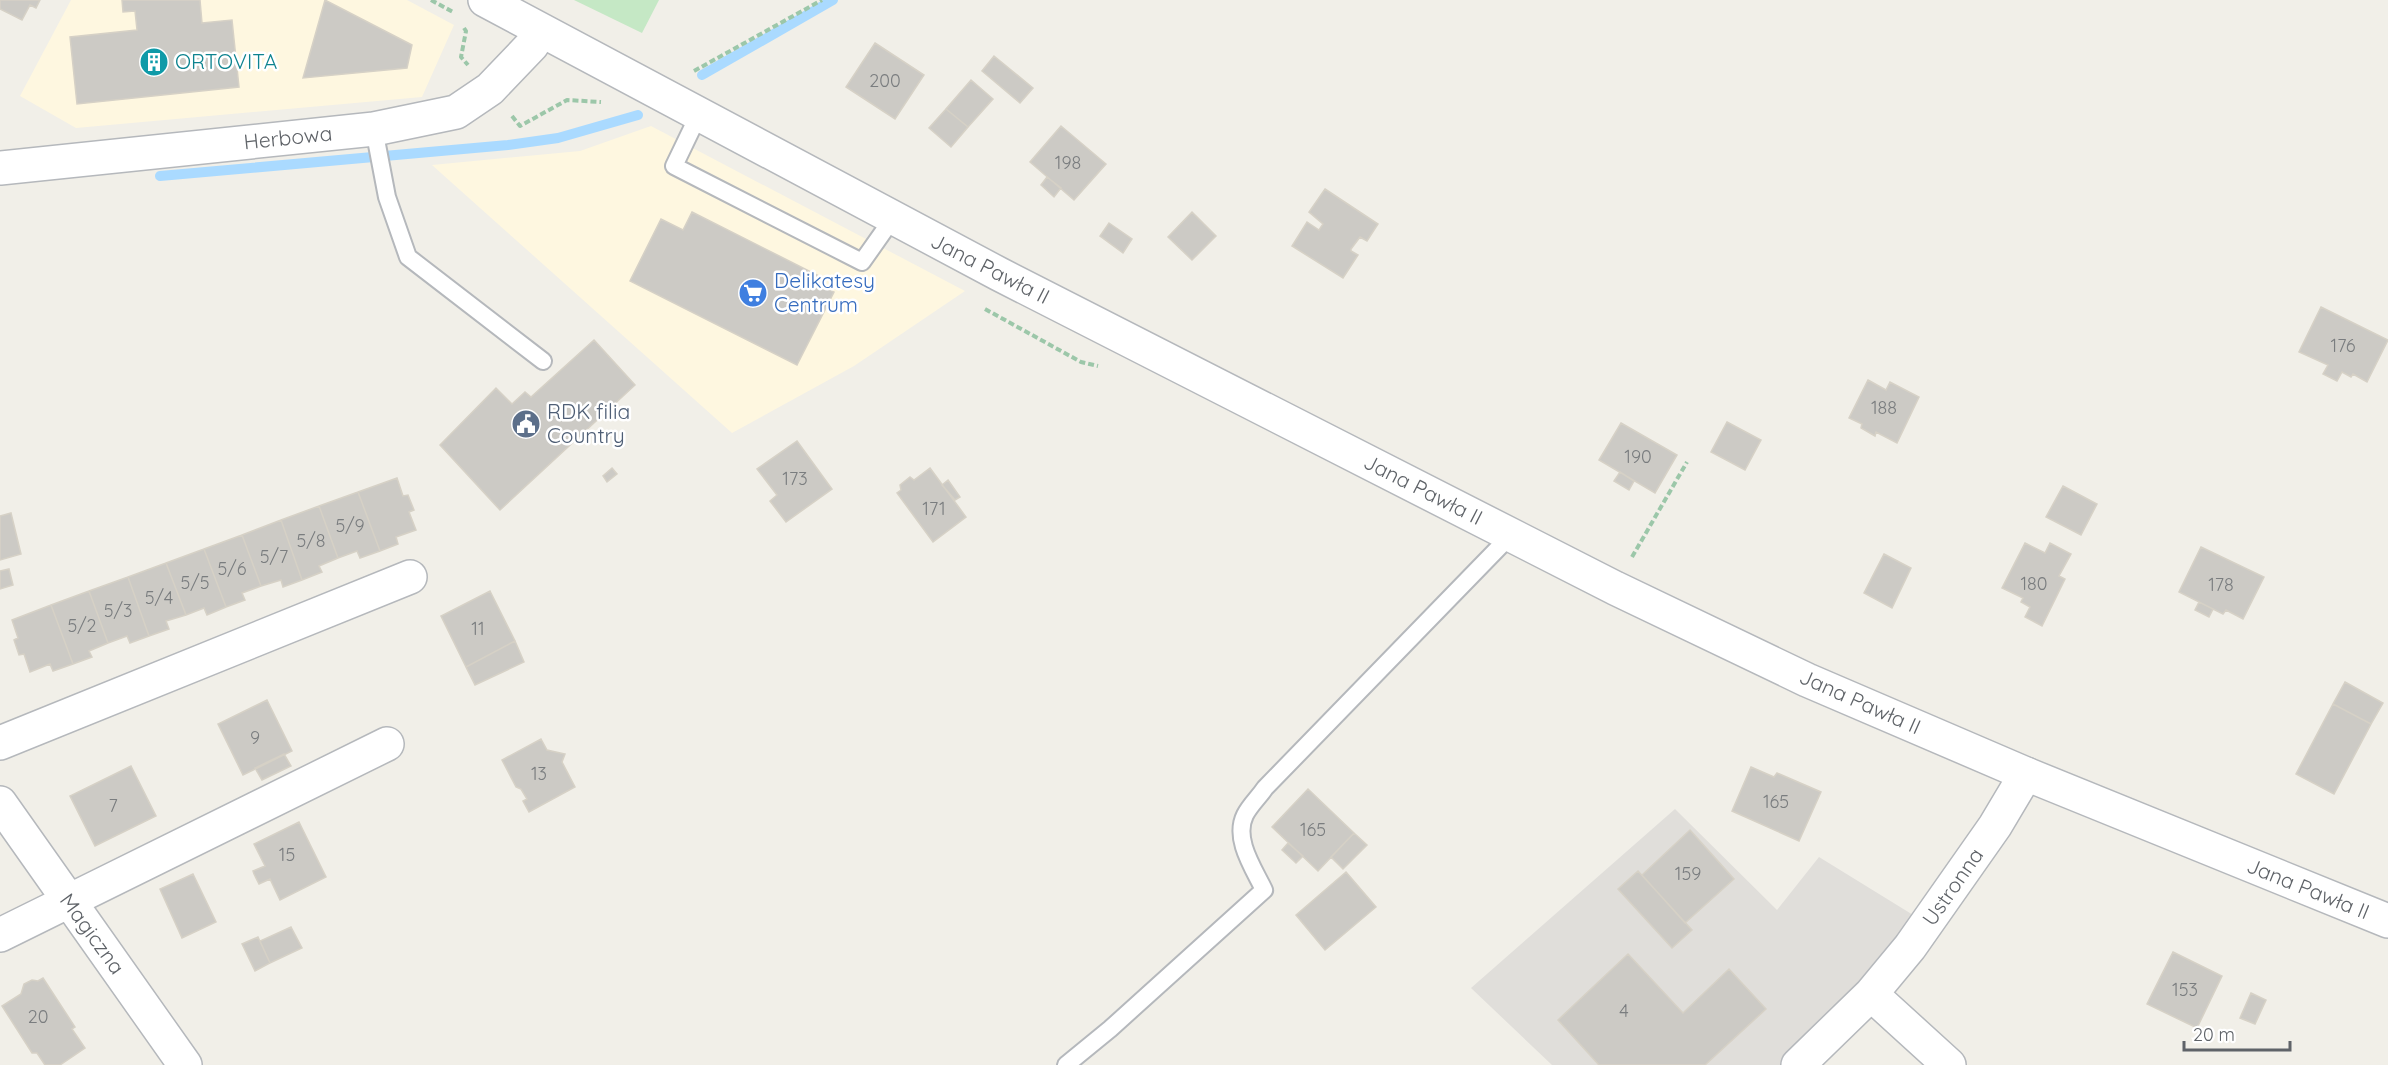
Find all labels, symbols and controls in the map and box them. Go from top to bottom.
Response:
building icon: ORTOVITA [138,46,170,78]
place label: ORTOVITA [175,48,277,74]
house number: 200 [869,69,901,92]
street label: Herbowa [242,119,334,155]
house number: 198 [1055,151,1081,174]
street label: Jana Pawła II [927,227,1054,309]
place label: Delikatesy Centrum [774,267,875,317]
supermarket icon: Delikatesy Centrum [737,277,769,309]
house number: 176 [2330,334,2356,357]
house number: 188 [1871,396,1897,419]
place label: RDK filia Country [547,398,630,448]
public building icon: RDK filia Country [510,408,542,440]
house number: 190 [1624,445,1652,468]
street label: Jana Pawła II [1360,448,1487,530]
house number: 173 [782,467,808,490]
house number: 171 [922,497,946,520]
house number: 5/9 [335,514,365,537]
house number: 5/8 [297,529,325,552]
house number: 5/7 [260,545,288,568]
house number: 5/6 [218,557,247,580]
house number: 5/5 [180,571,210,594]
house number: 180 [2020,572,2048,595]
house number: 178 [2208,573,2234,596]
house number: 5/4 [145,586,173,609]
house number: 5/3 [104,599,132,622]
house number: 5/2 [67,614,97,637]
house number: 11 [471,617,485,640]
street label: Jana Pawła II [1796,663,1925,739]
house number: 9 [250,726,260,749]
house number: 13 [531,762,547,785]
house number: 165 [1763,790,1789,813]
house number: 7 [108,794,118,817]
house number: 165 [1300,818,1326,841]
street label: Ustronna [1916,842,1988,930]
house number: 15 [279,843,295,866]
street label: Jana Pawła II [2243,852,2373,924]
house number: 159 [1675,862,1701,885]
street label: Magiczna [55,888,131,979]
house number: 153 [2172,978,2198,1001]
house number: 4 [1619,999,1629,1022]
house number: 20 [28,1005,48,1028]
scale bar [2184,1014,2290,1052]
text: 20 m [2193,1023,2235,1046]

